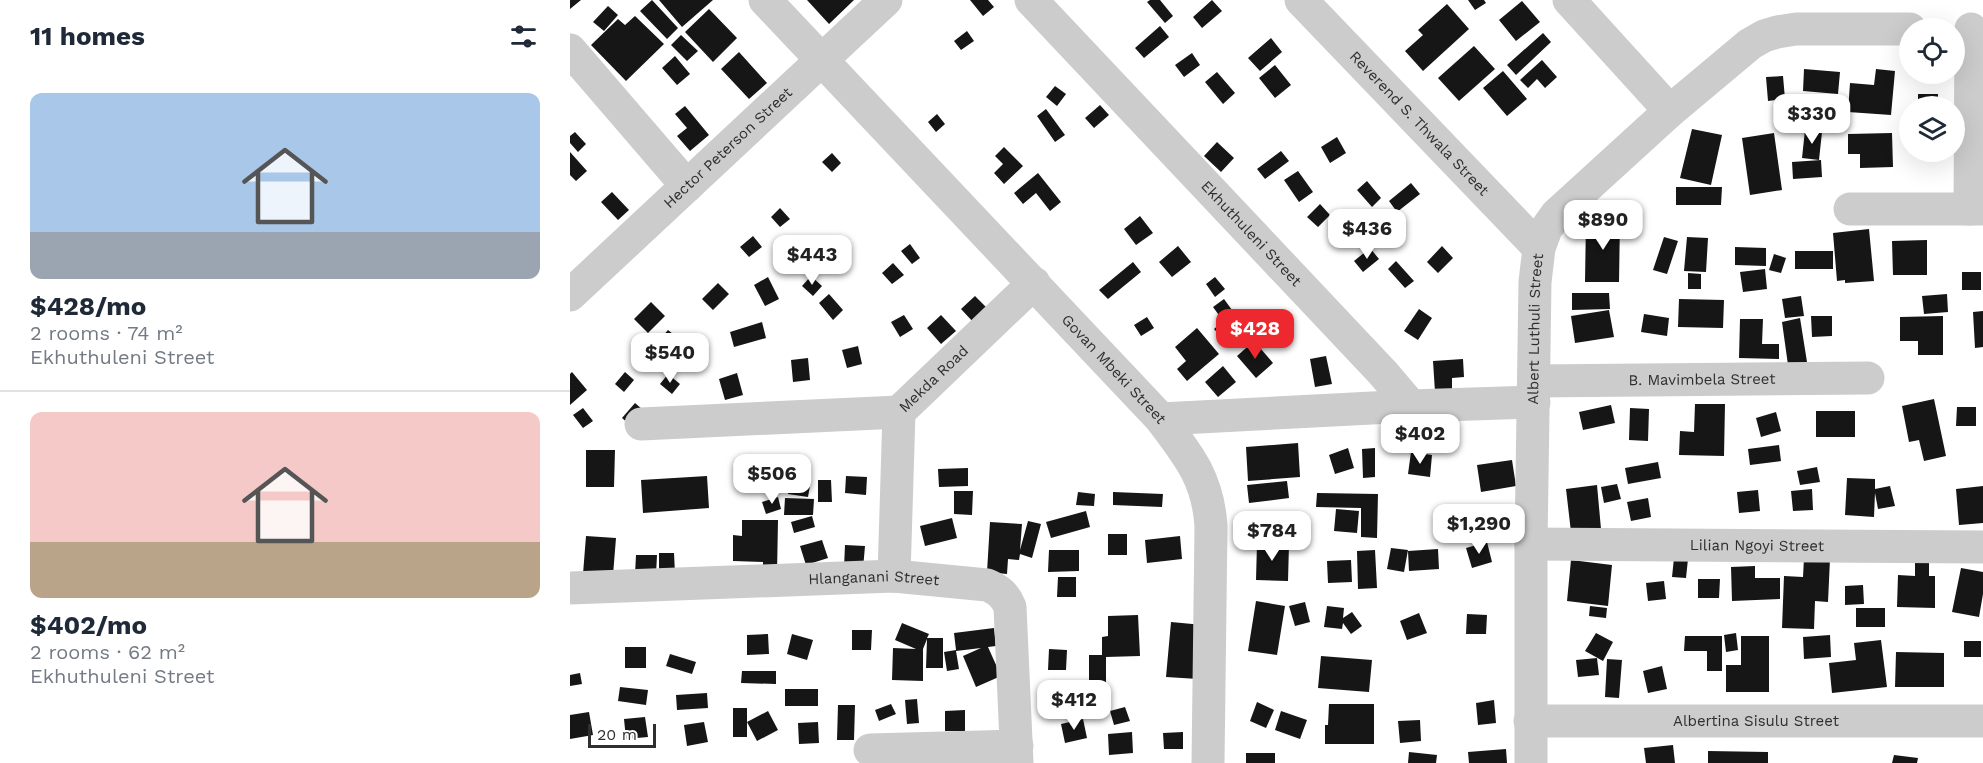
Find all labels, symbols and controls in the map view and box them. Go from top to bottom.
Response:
map controls [1899,18,1965,162]
button: locate [1899,18,1965,84]
icon: filters [507,20,540,53]
text: 11 homes [30,21,145,51]
street label: Reverend S. Thwala Street [1346,47,1493,200]
street label: Hector Peterson Street [660,83,796,212]
pin: $330 [1776,94,1848,145]
button: layers [1899,96,1965,162]
text: $330 [1787,101,1837,125]
icon: home [231,132,339,240]
street label: Ekhuthuleni Street [1197,177,1306,290]
pin: $890 [1567,200,1639,251]
text: $890 [1578,207,1628,231]
pin: $436 [1331,209,1403,260]
text: $436 [1342,216,1392,240]
pin: $443 [776,235,848,286]
text: $443 [787,242,837,266]
street label: Albert Luthuli Street [1524,252,1547,405]
text: $428/mo [30,291,146,321]
pin: $428 [1219,309,1291,360]
street label: Govan Mbeki Street [1058,311,1171,428]
text: $428 [1230,316,1280,340]
text: 2 rooms · 74 m² [30,321,183,345]
pin: $540 [634,333,706,384]
text: $540 [645,340,695,364]
street label: Mekda Road [895,342,972,416]
text: Ekhuthuleni Street [30,345,214,369]
street label: B. Mavimbela Street [1628,370,1776,389]
pin: $402 [1384,414,1456,465]
text: $402 [1395,421,1445,445]
icon: home [231,451,339,559]
pin: $506 [736,454,808,505]
text: $506 [747,461,797,485]
pin: $1,290 [1430,504,1528,555]
pin: $784 [1236,511,1308,562]
text: $1,290 [1447,511,1511,535]
text: $784 [1247,518,1297,542]
street label: Lilian Ngoyi Street [1690,536,1825,555]
street label: Hlanganani Street [808,567,941,589]
text: $402/mo [30,610,147,640]
text: 2 rooms · 62 m² [30,640,185,664]
text: Ekhuthuleni Street [30,664,214,688]
pin: $412 [1038,680,1110,731]
text: $412 [1051,687,1097,711]
street label: Albertina Sisulu Street [1673,712,1840,730]
scale bar [588,721,656,748]
text: 20 m [597,725,637,744]

